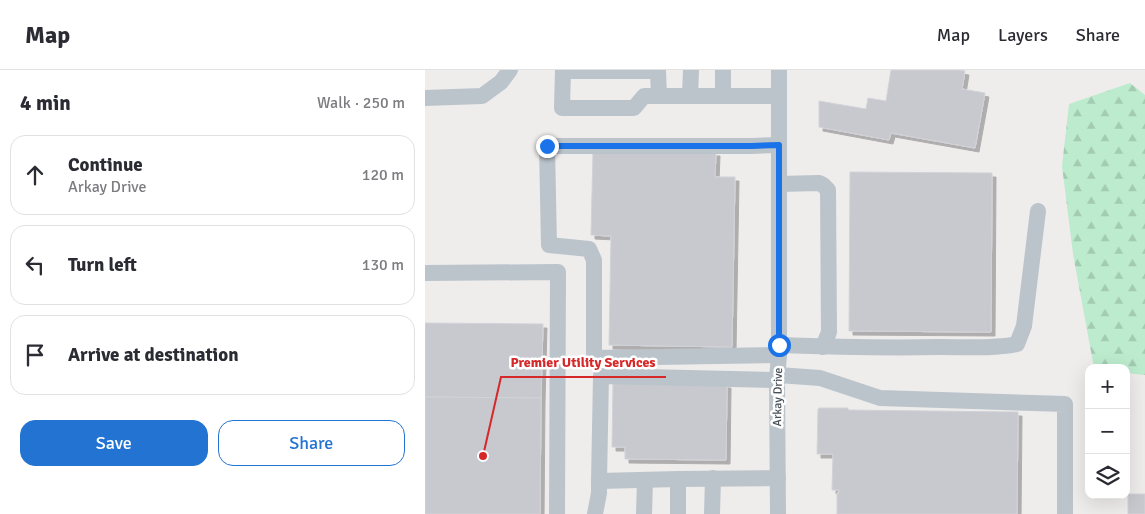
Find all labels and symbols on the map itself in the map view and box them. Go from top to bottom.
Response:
route end [536,135,559,158]
route start [768,334,791,357]
callout: Premier Utility Services [501,348,666,377]
text: Premier Utility Services [510,354,656,371]
street label: Arkay Drive [770,367,786,427]

